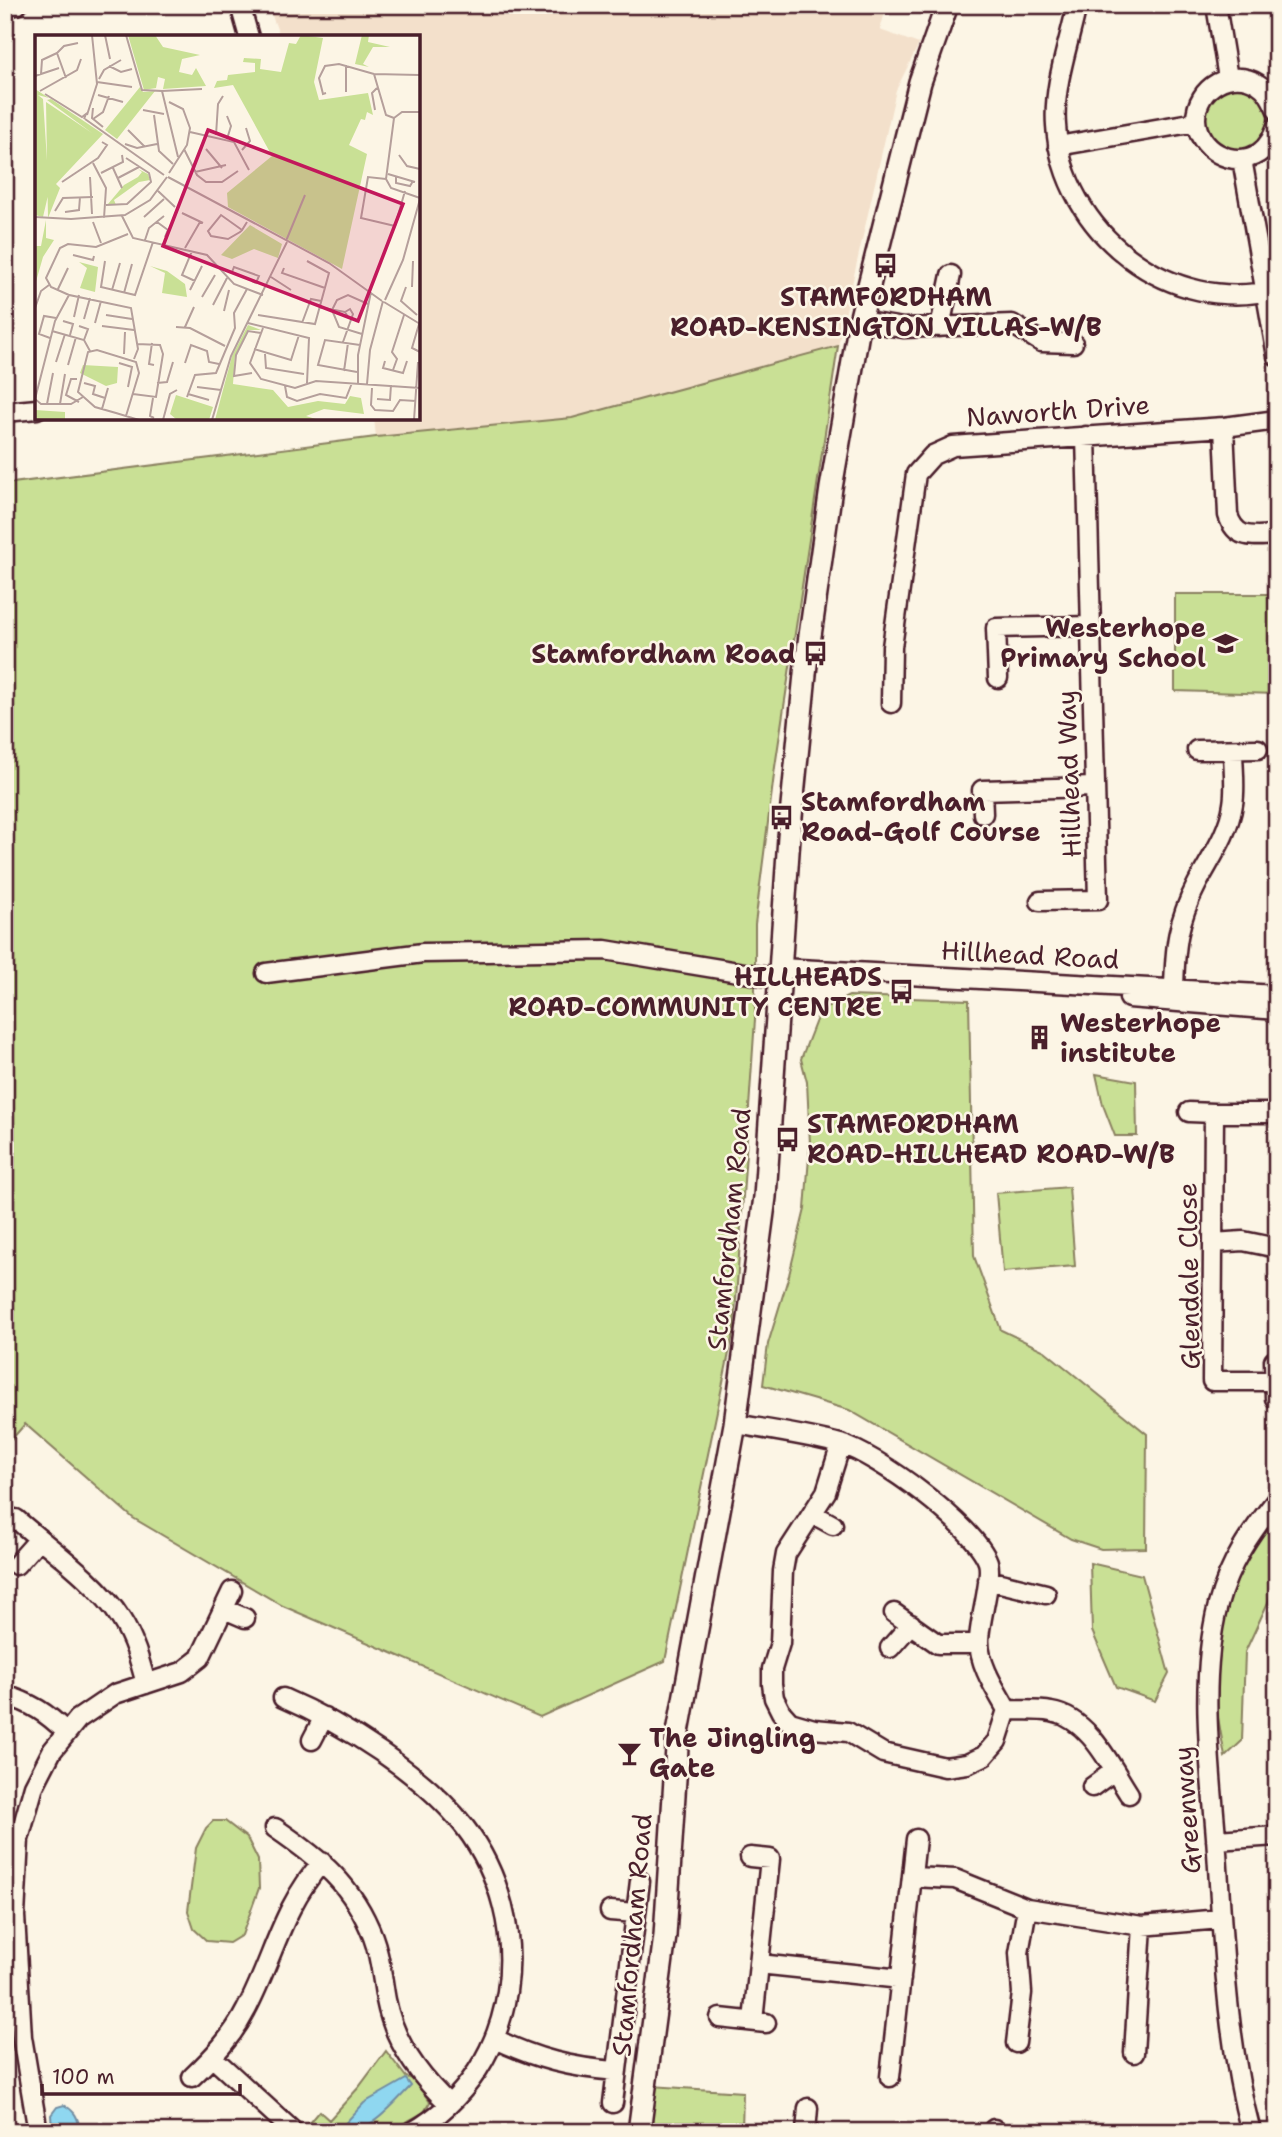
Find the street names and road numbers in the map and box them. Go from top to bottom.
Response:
street label: Naworth Drive [965,387,1151,434]
street label: Hillhead Way [1048,690,1089,858]
street label: Hillhead Road [940,932,1120,977]
street label: Stamfordham Road [698,1106,759,1352]
street label: Glendale Close [1169,1182,1208,1370]
street label: Greenway [1165,1745,1208,1875]
street label: Stamfordham Road [603,1812,660,2058]

